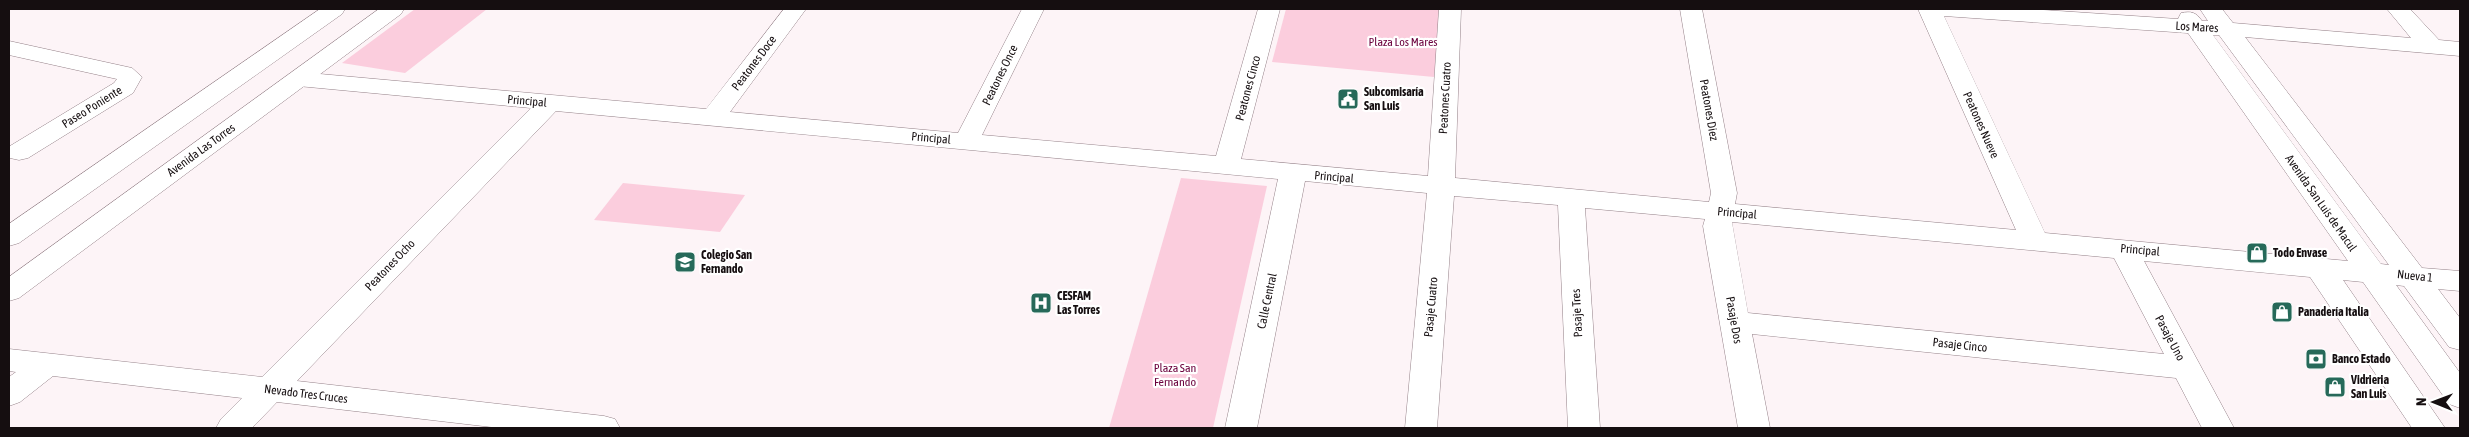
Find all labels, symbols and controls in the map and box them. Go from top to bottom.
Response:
street label: Los Mares [2175,19,2219,35]
street label: Peatones Doce [729,33,779,93]
park label: Plaza Los Mares [1368,35,1438,49]
street label: Peatones Once [979,42,1021,108]
street label: Peatones Cinco [1233,54,1264,122]
street label: Peatones Cuatro [1436,61,1454,134]
street label: Peatones Diez [1697,78,1721,142]
street label: Paseo Poniente [59,83,125,131]
place label: Subcomisaría San Luis [1364,85,1424,113]
public building icon: Subcomisaría San Luis [1336,87,1360,111]
street label: Peatones Nueve [1960,90,2002,160]
street label: Principal [507,92,548,110]
street label: Avenida Las Torres [164,121,238,179]
street label: Principal [911,129,952,147]
street label: Avenida San Luis de Macul [2282,152,2360,255]
street label: Principal [1314,168,1355,186]
street label: Principal [1717,204,1758,222]
street label: Peatones Ocho [362,236,418,294]
street label: Principal [2120,241,2161,259]
shop icon: Todo Envase [2245,241,2269,265]
place label: Todo Envase [2273,246,2328,260]
place label: Colegio San Fernando [701,248,752,276]
school or university icon: Colegio San Fernando [673,250,697,274]
street label: Nueva 1 [2396,267,2434,285]
street label: Calle Central [1254,271,1280,330]
street label: Pasaje Cuatro [1421,276,1441,338]
street label: Pasaje Tres [1569,288,1585,338]
place label: CESFAM Las Torres [1057,289,1101,317]
hospital icon: CESFAM Las Torres [1029,291,1053,315]
street label: Pasaje Dos [1723,295,1745,345]
shop icon: Panadería Italia [2270,300,2294,324]
place label: Panadería Italia [2298,305,2369,319]
street label: Pasaje Uno [2152,313,2188,363]
street label: Pasaje Cinco [1932,335,1988,355]
bank icon: Banco Estado [2304,347,2328,371]
place label: Banco Estado [2332,352,2391,366]
park label: Plaza San Fernando [1154,361,1196,389]
place label: Vidrieria San Luis [2350,373,2389,401]
shop icon: Vidrieria San Luis [2323,375,2347,399]
north arrow [2409,377,2459,427]
street label: Nevado Tres Cruces [263,382,349,406]
text: N [2413,398,2429,406]

